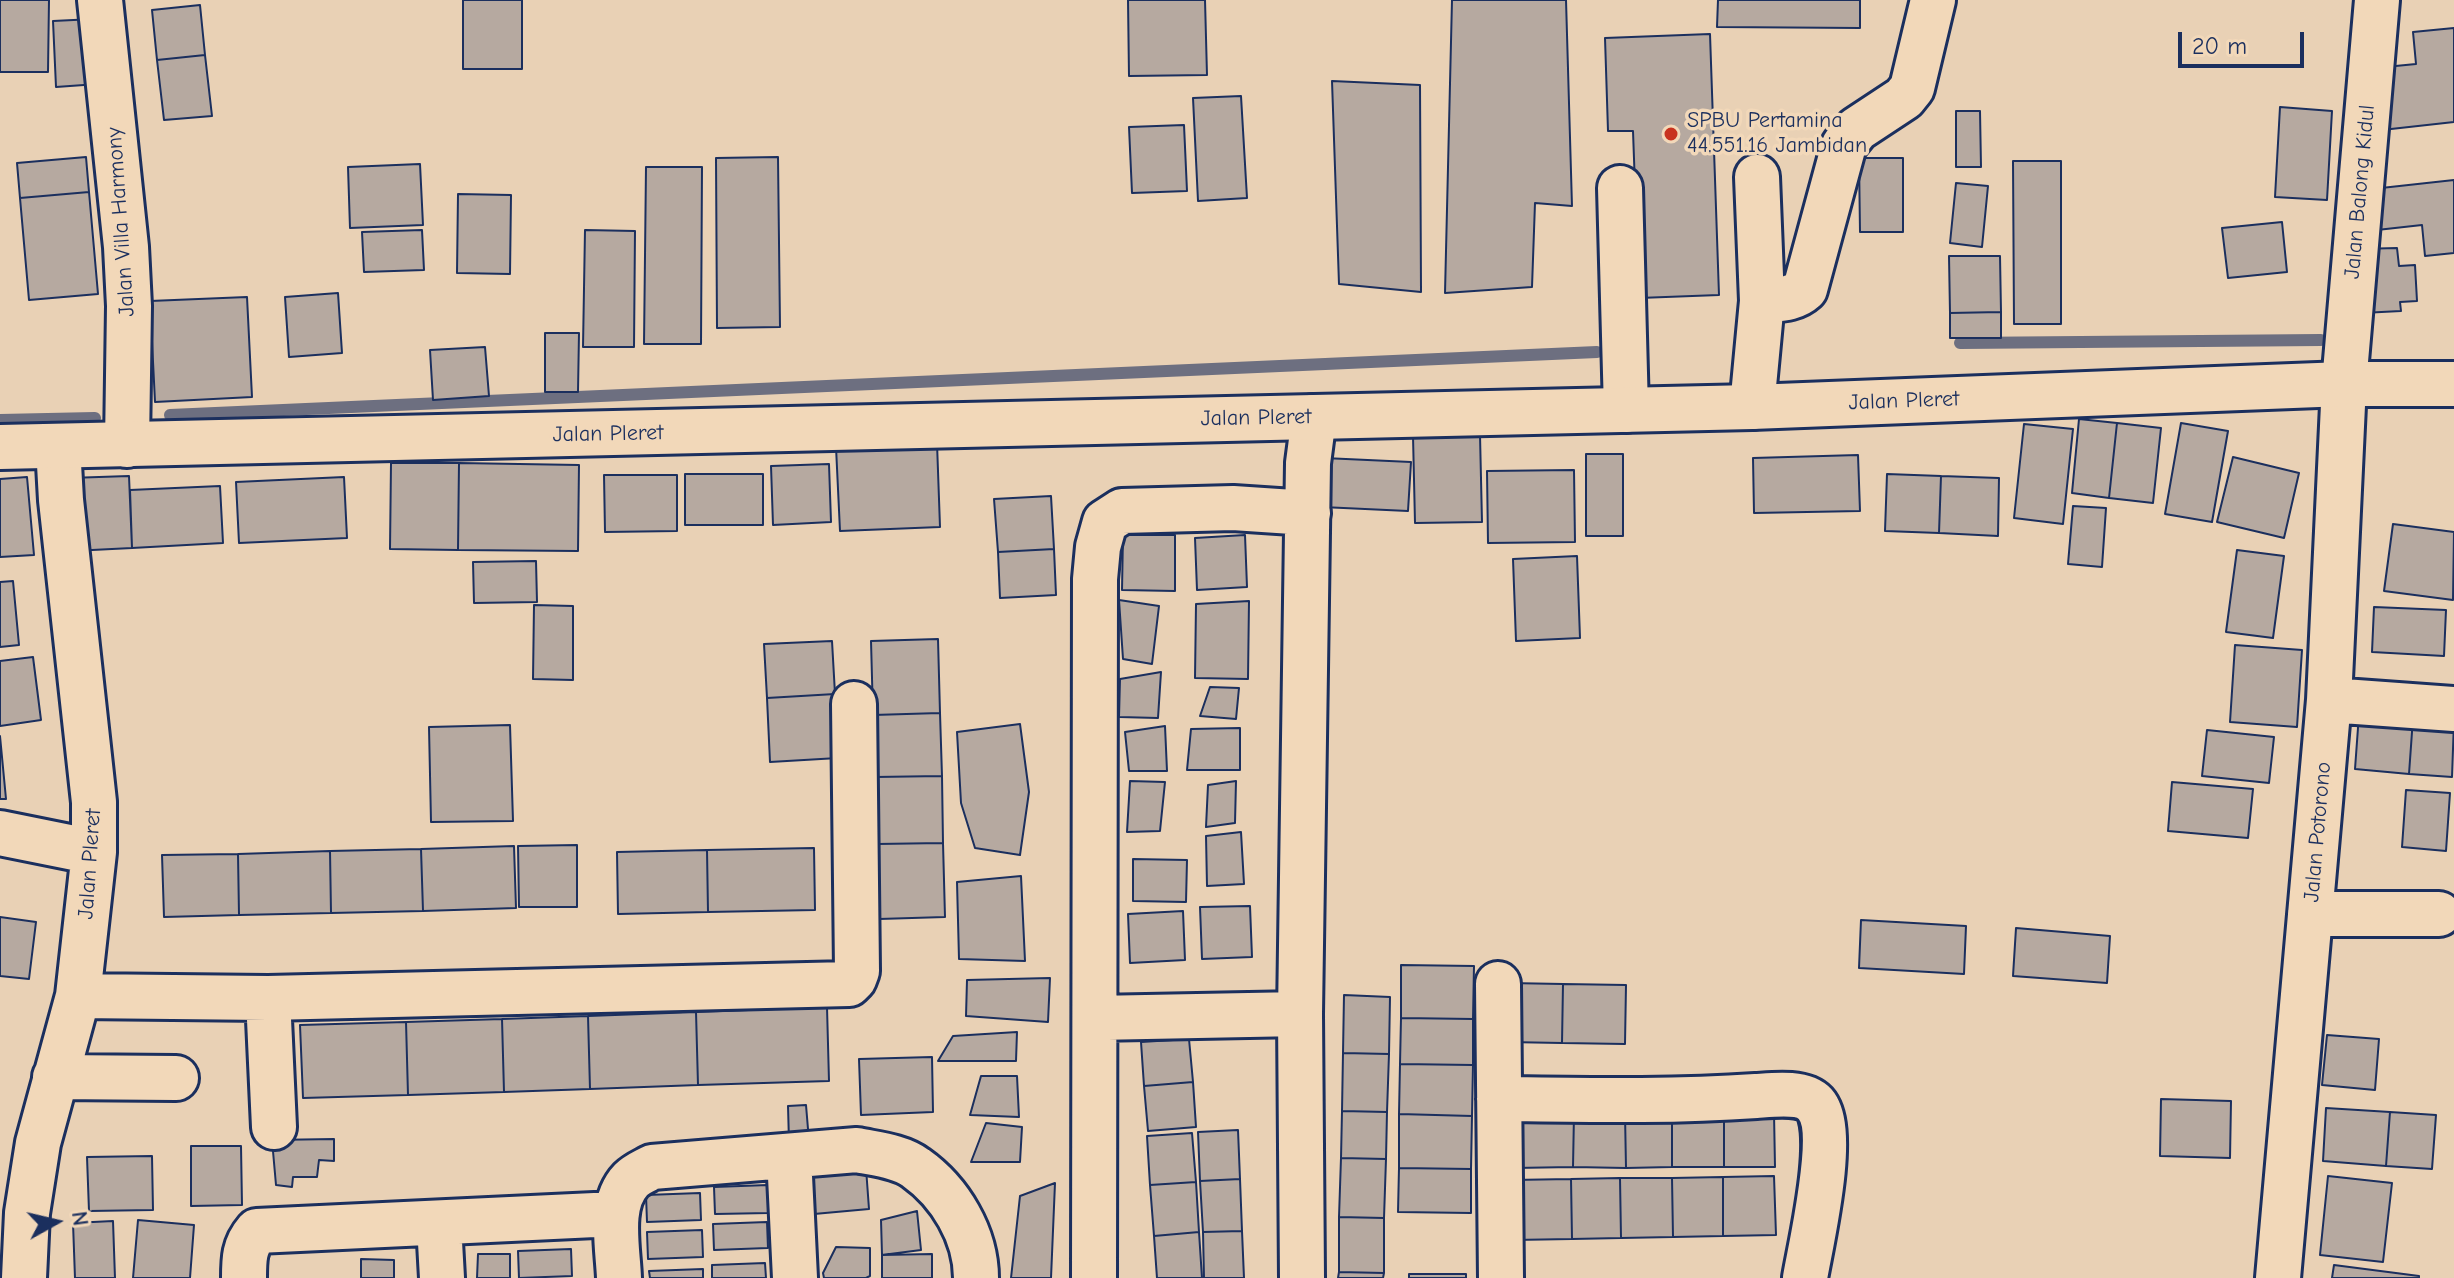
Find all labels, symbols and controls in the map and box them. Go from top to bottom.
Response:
scale bar [2182,16,2308,66]
text: 20 m [2192,32,2247,60]
street label: Jalan Balong Kidul [2339,104,2381,280]
place label: SPBU Pertamina 44.551.16 Jambidan [1687,108,1867,160]
marker: SPBU Pertamina 44.551.16 Jambidan [1662,125,1680,143]
street label: Jalan Villa Harmony [101,126,141,318]
street label: Jalan Pleret [1848,386,1960,416]
street label: Jalan Pleret [1200,404,1312,432]
street label: Jalan Pleret [552,420,664,448]
street label: Jalan Potorono [2299,761,2337,903]
street label: Jalan Pleret [73,808,107,920]
north arrow [16,1182,96,1262]
text: N [66,1210,94,1228]

